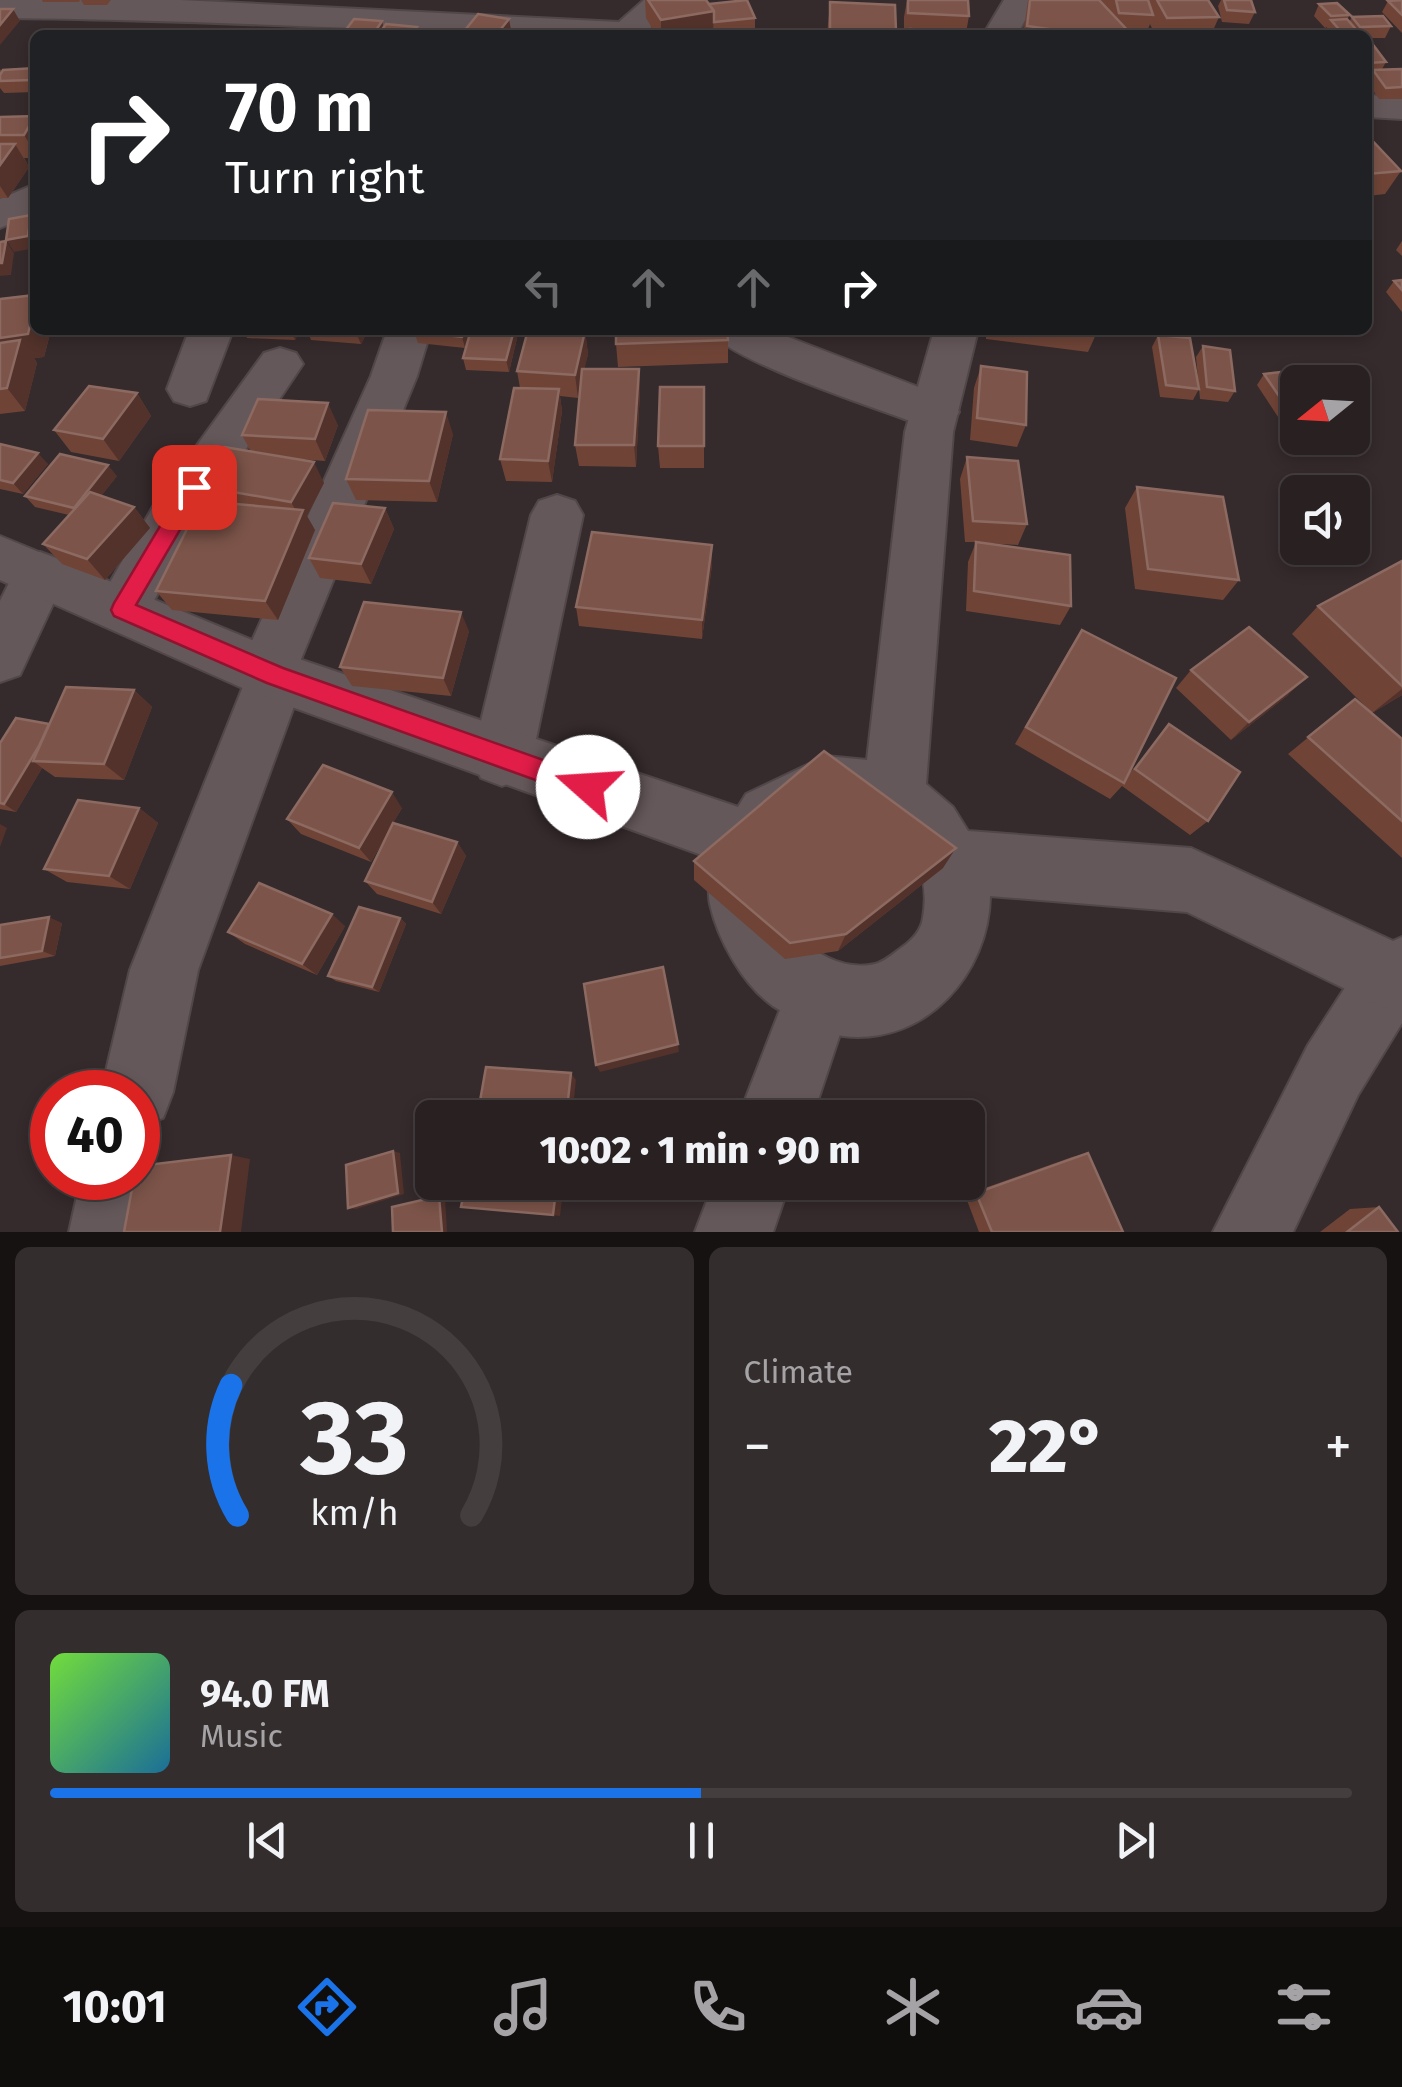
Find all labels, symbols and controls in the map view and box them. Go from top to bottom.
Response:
text: 70 m [225,66,374,150]
icon: right [60,70,190,200]
text: Turn right [225,151,424,205]
icon: left [516,260,571,315]
icon: ahead [621,260,676,315]
icon: ahead [726,260,781,315]
icon: right [831,260,886,315]
north arrow [1280,365,1370,455]
map controls [1280,365,1370,565]
pin [152,445,237,530]
icon: arrive [167,460,222,515]
button: sound [1280,475,1370,565]
position arrow [536,735,640,839]
speed limit sign: 40 [30,1070,160,1200]
text: 10:02 · 1 min · 90 m [540,1127,860,1173]
text: Climate [744,1353,853,1391]
text: 33 [299,1376,408,1501]
text: 22° [989,1402,1107,1492]
text: − [744,1414,771,1480]
text: + [1325,1414,1352,1480]
text: km/h [310,1492,398,1534]
text: 94.0 FM [200,1671,330,1717]
text: Music [200,1717,283,1755]
icon: previous [240,1813,295,1868]
icon: pause [674,1813,729,1868]
icon: next [1108,1813,1163,1868]
icon: directions [292,1972,362,2042]
icon: music [488,1972,558,2042]
icon: phone [683,1972,753,2042]
icon: climate [878,1972,948,2042]
icon: car [1074,1972,1144,2042]
icon: filters [1269,1972,1339,2042]
text: 10:01 [63,1980,167,2034]

